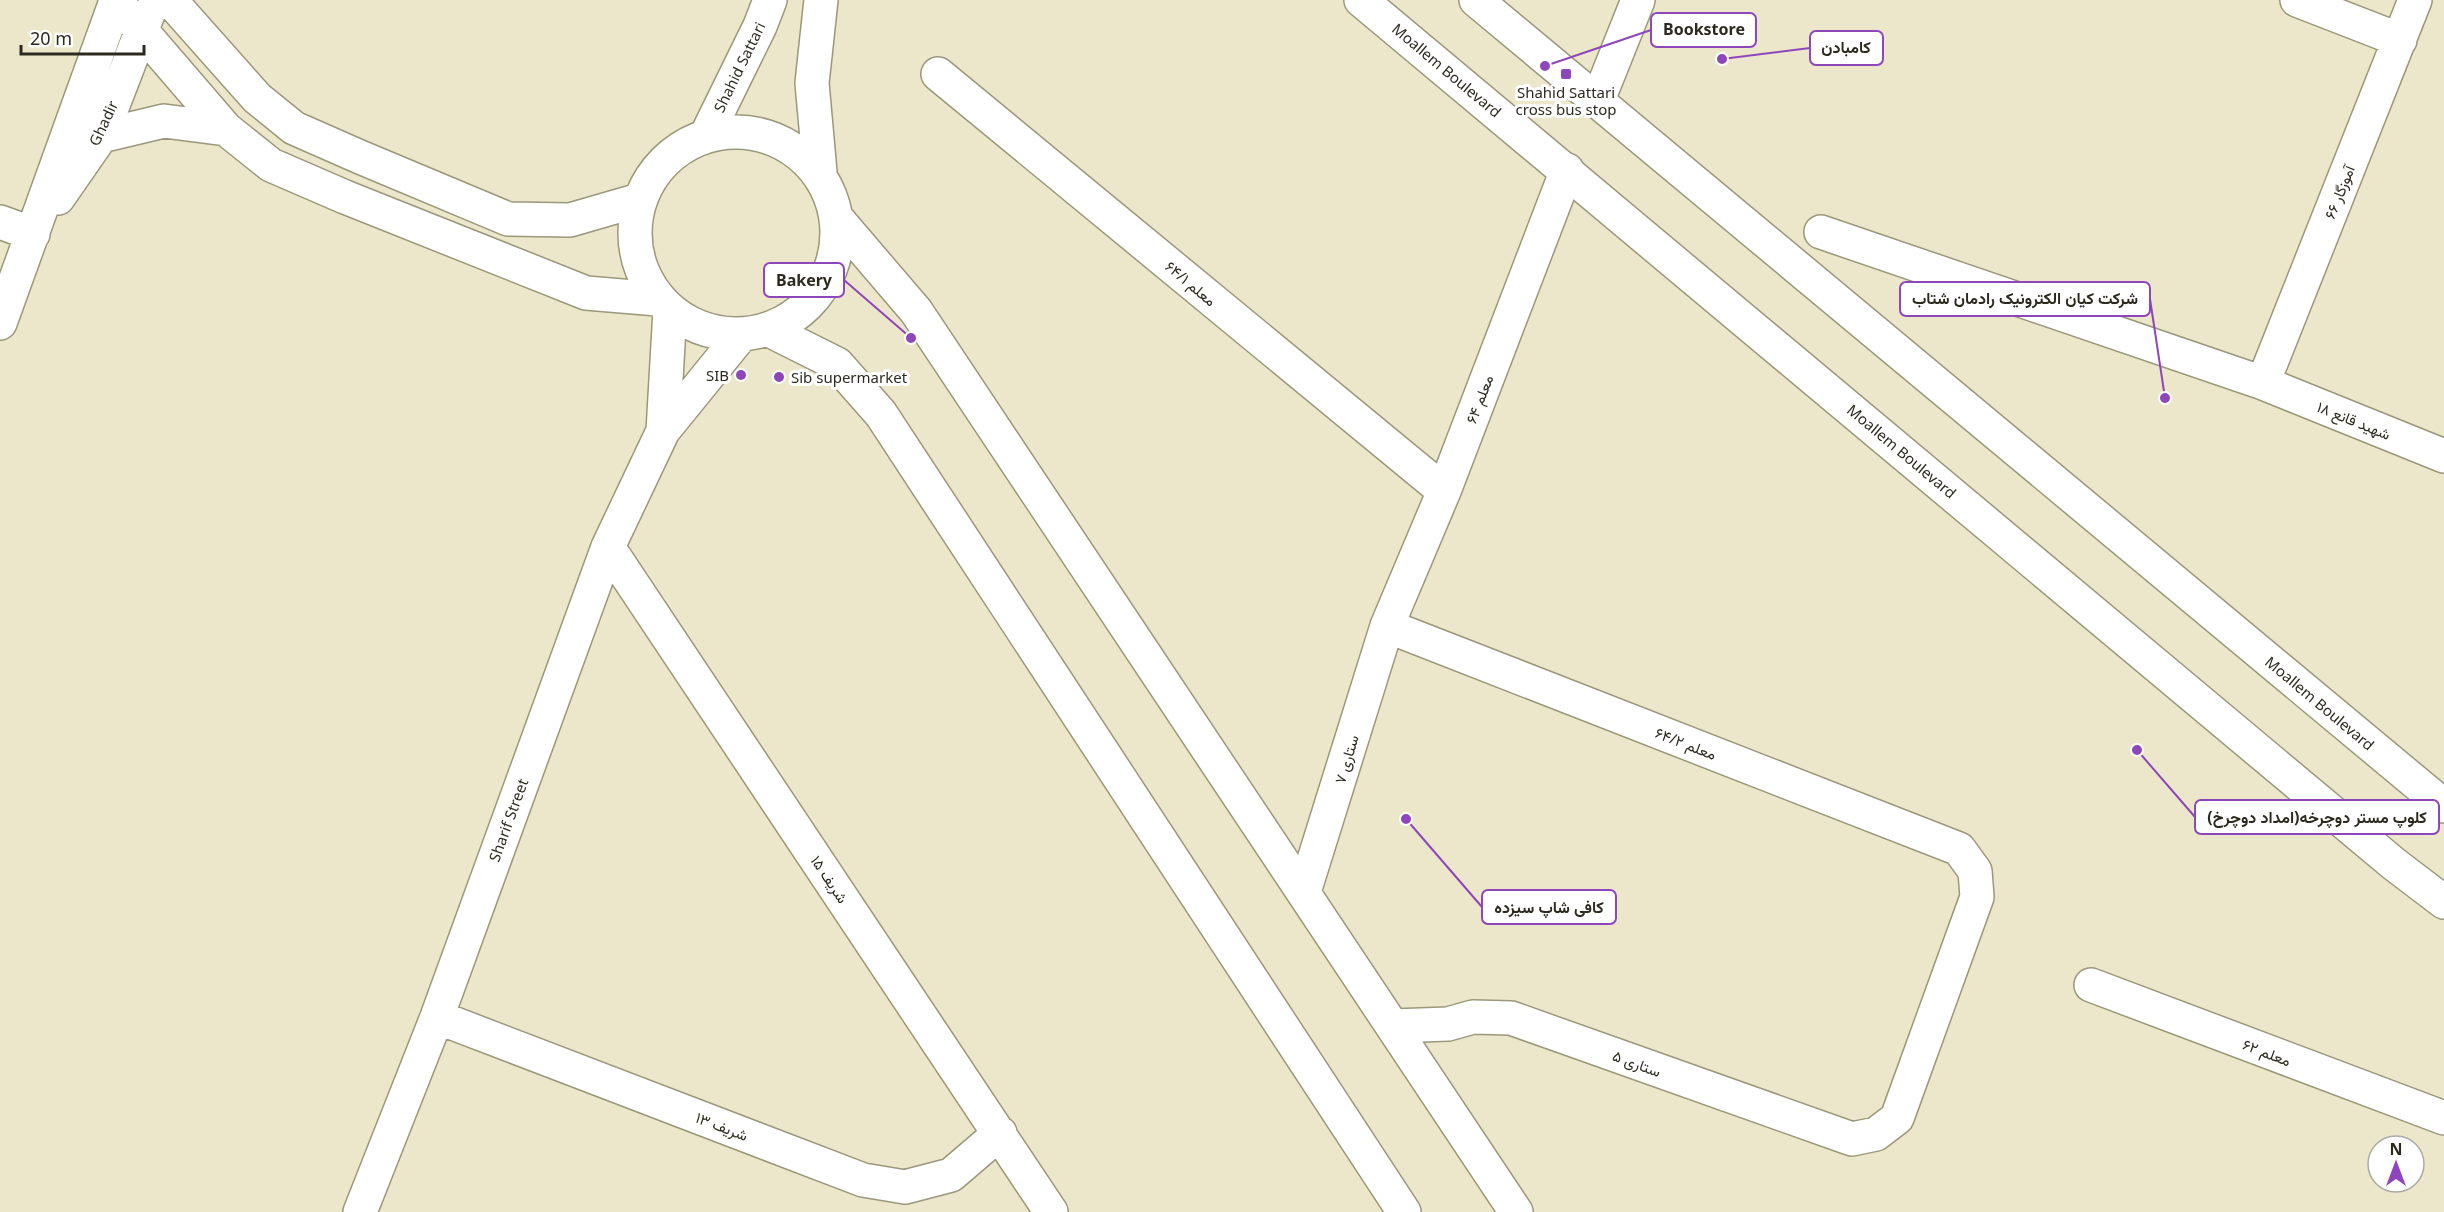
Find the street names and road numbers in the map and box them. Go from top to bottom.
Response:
street label: Moallem Boulevard [1388,18,1506,122]
street label: Shahid Sattari [708,19,770,115]
street label: Ghadir [84,97,122,149]
street label: آموزگار ۶۶ [2319,161,2359,222]
street label: معلم ۶۴/۱ [1161,256,1221,311]
street label: معلم ۶۴ [1461,372,1498,427]
street label: شهید قانع ۱۸ [2313,396,2394,446]
street label: Moallem Boulevard [1843,399,1961,503]
street label: Moallem Boulevard [2261,651,2379,755]
street label: معلم ۶۴/۲ [1652,722,1719,765]
street label: ستاری ۷ [1329,732,1364,786]
street label: Sharif Street [484,775,532,864]
street label: شریف ۱۵ [807,851,853,907]
street label: معلم ۶۲ [2240,1034,2294,1071]
street label: ستاری ۵ [1610,1045,1664,1082]
street label: شریف ۱۳ [693,1107,751,1145]

